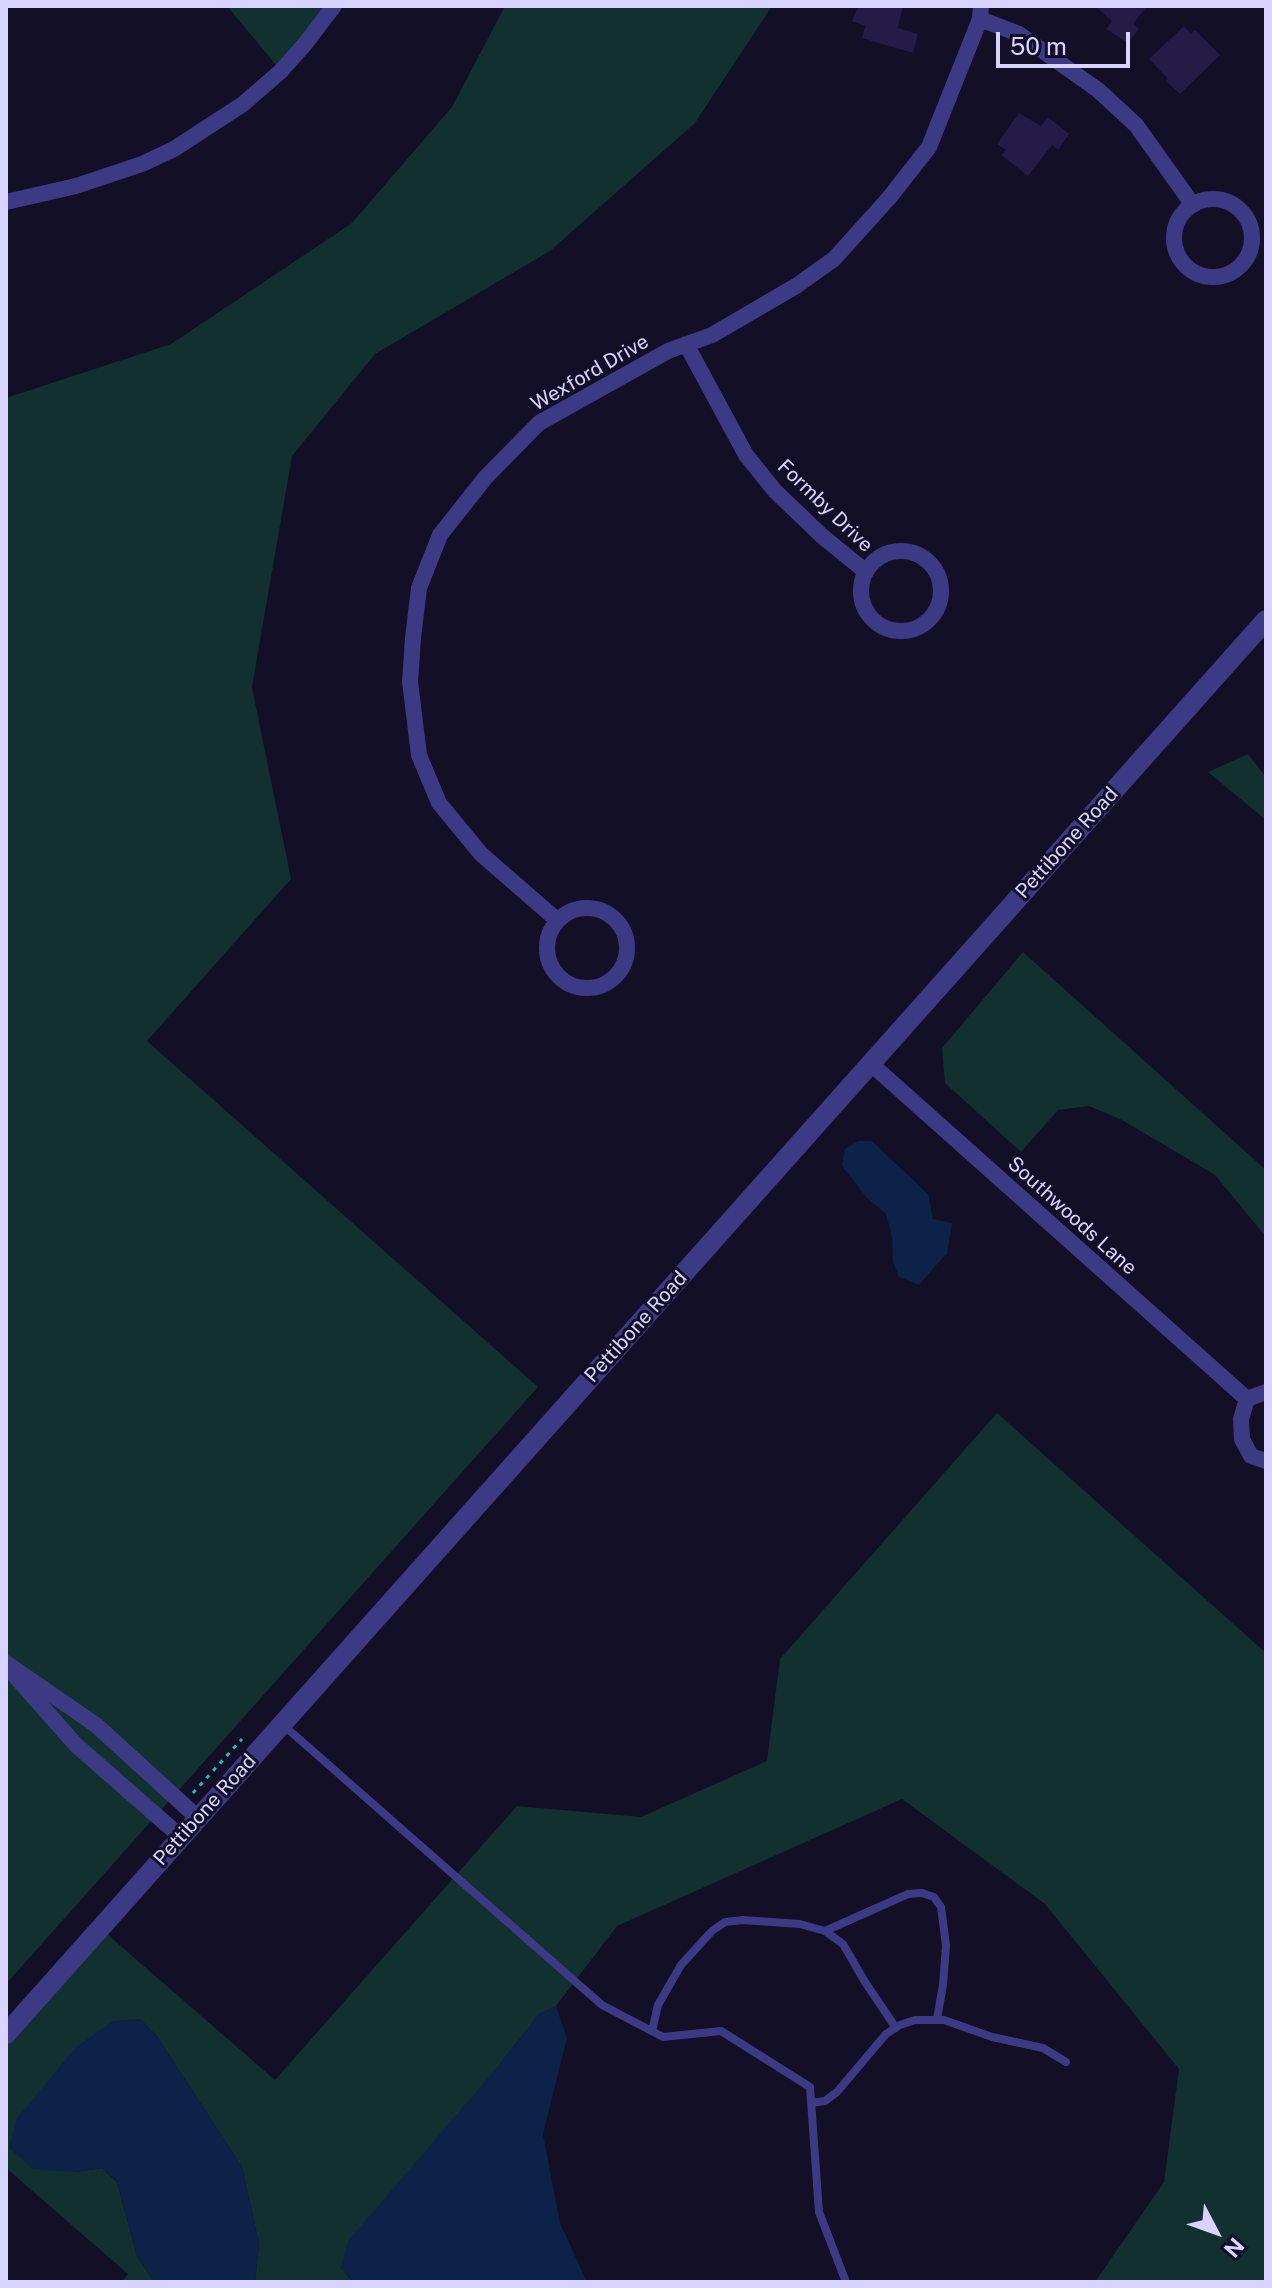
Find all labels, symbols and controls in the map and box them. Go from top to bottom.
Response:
scale bar [1000,16,1134,66]
text: 50 m [1010,32,1067,60]
street label: Wexford Drive [527,330,653,416]
street label: Formby Drive [772,455,878,557]
street label: Pettibone Road [1011,782,1123,904]
street label: Southwoods Lane [1003,1152,1141,1280]
street label: Pettibone Road [580,1266,692,1388]
street label: Pettibone Road [149,1749,261,1871]
north arrow [1176,2192,1256,2272]
text: N [1219,2233,1250,2263]

